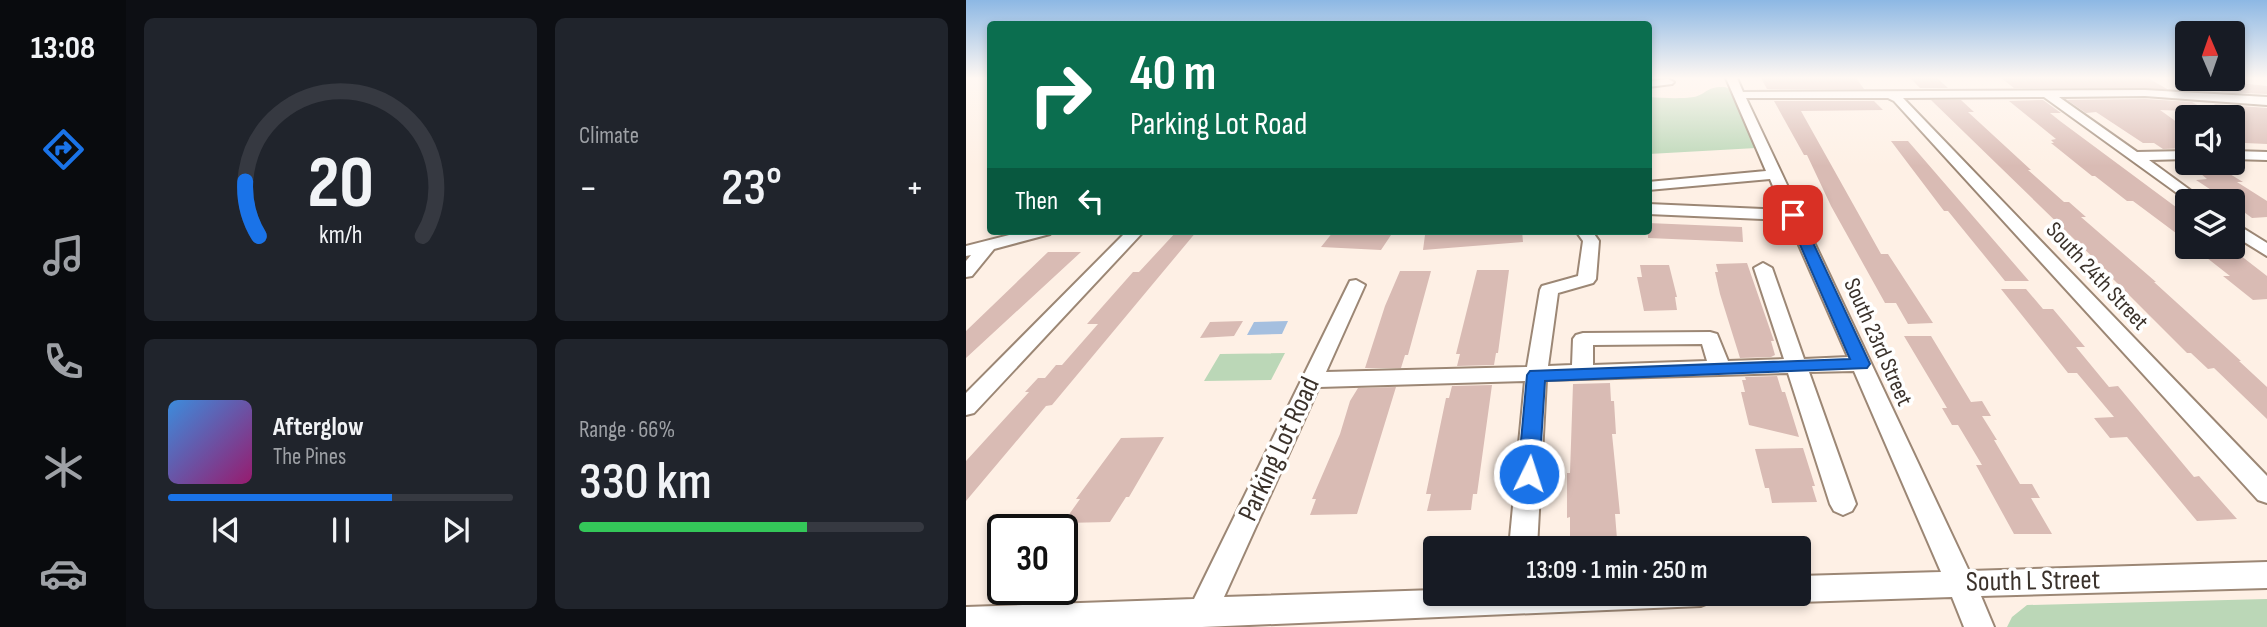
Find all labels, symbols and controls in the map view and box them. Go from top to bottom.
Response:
north arrow [2175,21,2245,91]
map controls [2175,21,2245,259]
text: 13:08 [31,29,95,68]
text: 40 m [1130,45,1216,104]
icon: right [1015,49,1106,140]
text: Parking Lot Road [1130,105,1307,144]
button: sound [2175,105,2245,175]
text: Climate [579,122,639,150]
icon: directions [39,125,88,174]
text: 20 [307,140,374,228]
text: 23° [721,157,782,220]
text: − [579,166,598,211]
text: + [905,166,924,211]
icon: left [1072,182,1110,220]
pin [1763,185,1823,245]
text: Then [1015,186,1058,217]
button: layers [2175,189,2245,259]
icon: arrive [1774,196,1812,234]
street label: South 24th Street [2040,216,2154,336]
text: km/h [319,219,362,250]
icon: music [39,231,88,280]
street label: South 23rd Street [1837,274,1919,410]
icon: phone [39,337,88,386]
street label: Parking Lot Road [1231,372,1327,526]
text: Afterglow [273,412,364,443]
text: Range · 66% [579,416,675,444]
position arrow [1492,437,1566,511]
icon: climate [39,443,88,492]
text: The Pines [273,443,346,471]
text: 330 km [579,451,712,514]
icon: previous [207,511,245,549]
icon: pause [322,511,360,549]
icon: next [437,511,475,549]
speed limit sign: 30 [987,514,1078,605]
icon: car [39,549,88,598]
text: 13:09 · 1 min · 250 m [1527,555,1707,586]
street label: South L Street [1966,563,2100,599]

